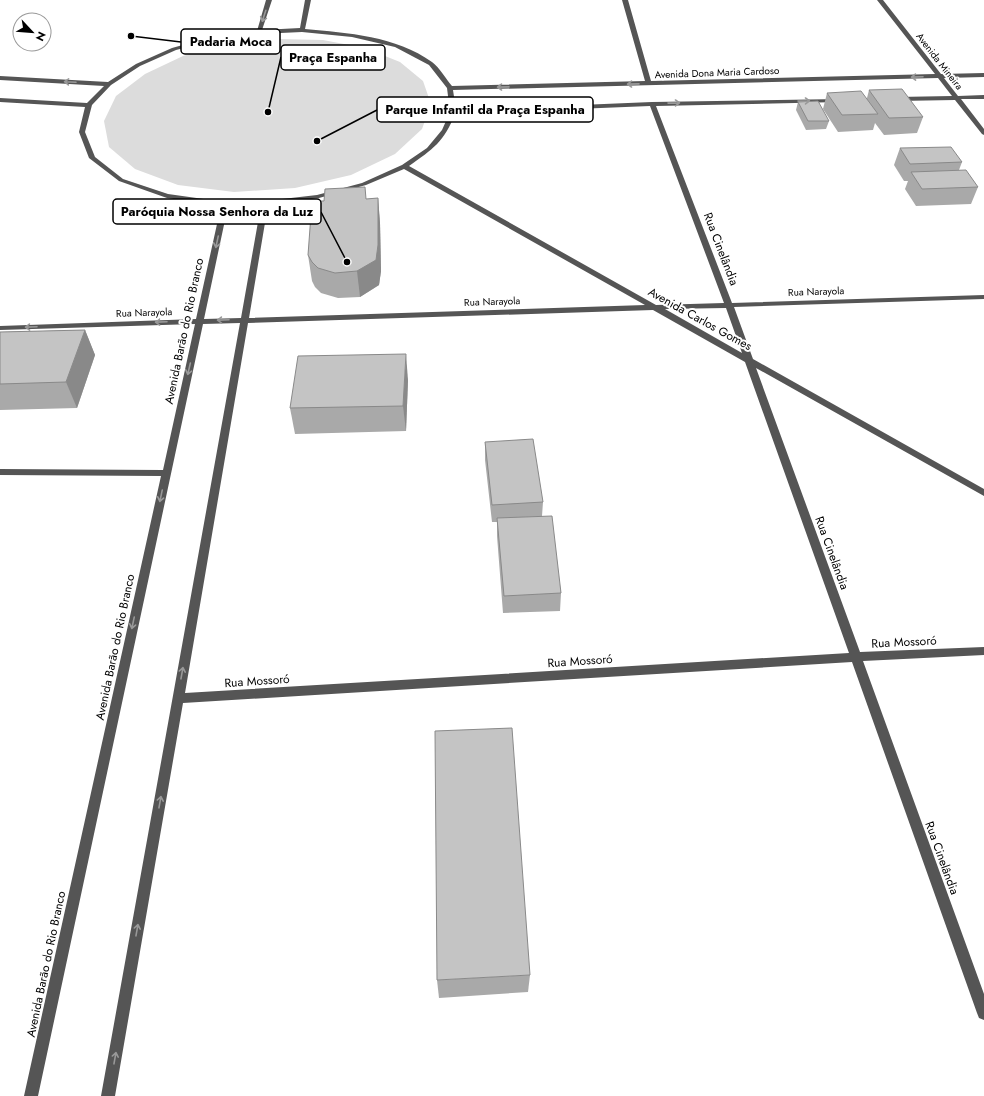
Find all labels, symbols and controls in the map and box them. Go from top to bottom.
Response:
one-way arrow [260,9,267,22]
north arrow [12,12,52,52]
text: N [32,29,50,44]
callout: Padaria Moca [181,29,280,54]
street label: Avenida Mineira [913,30,967,93]
text: Padaria Moca [190,32,272,51]
callout: Praça Espanha [281,45,385,70]
text: Praça Espanha [289,48,377,67]
street label: Avenida Dona Maria Cardoso [654,63,780,82]
one-way arrow [911,73,924,81]
one-way arrow [64,78,77,85]
one-way arrow [627,80,640,88]
one-way arrow [497,83,510,90]
callout: Parque Infantil da Praça Espanha [377,97,593,122]
one-way arrow [797,97,810,105]
one-way arrow [667,99,680,107]
text: Parque Infantil da Praça Espanha [385,100,585,119]
callout: Paróquia Nossa Senhora da Luz [113,199,321,224]
text: Paróquia Nossa Senhora da Luz [121,202,313,221]
street label: Rua Cinelândia [699,210,743,288]
one-way arrow [212,235,220,248]
street label: Avenida Barão do Rio Branco [160,256,208,406]
street label: Avenida Carlos Gomes [645,283,755,355]
street label: Rua Narayola [788,283,845,300]
street label: Rua Narayola [464,293,521,310]
street label: Rua Narayola [116,304,173,321]
one-way arrow [217,316,230,324]
one-way arrow [155,319,168,326]
one-way arrow [25,323,38,331]
one-way arrow [185,362,193,375]
one-way arrow [157,489,165,502]
street label: Rua Cinelândia [810,514,854,592]
street label: Avenida Barão do Rio Branco [91,572,139,722]
one-way arrow [129,616,137,629]
street label: Rua Mossoró [871,631,938,653]
street label: Rua Mossoró [547,650,614,672]
one-way arrow [178,667,186,680]
street label: Rua Mossoró [224,670,291,692]
one-way arrow [156,795,164,808]
street label: Rua Cinelândia [920,819,964,897]
street label: Avenida Barão do Rio Branco [22,889,70,1039]
one-way arrow [133,923,141,936]
one-way arrow [111,1051,119,1064]

